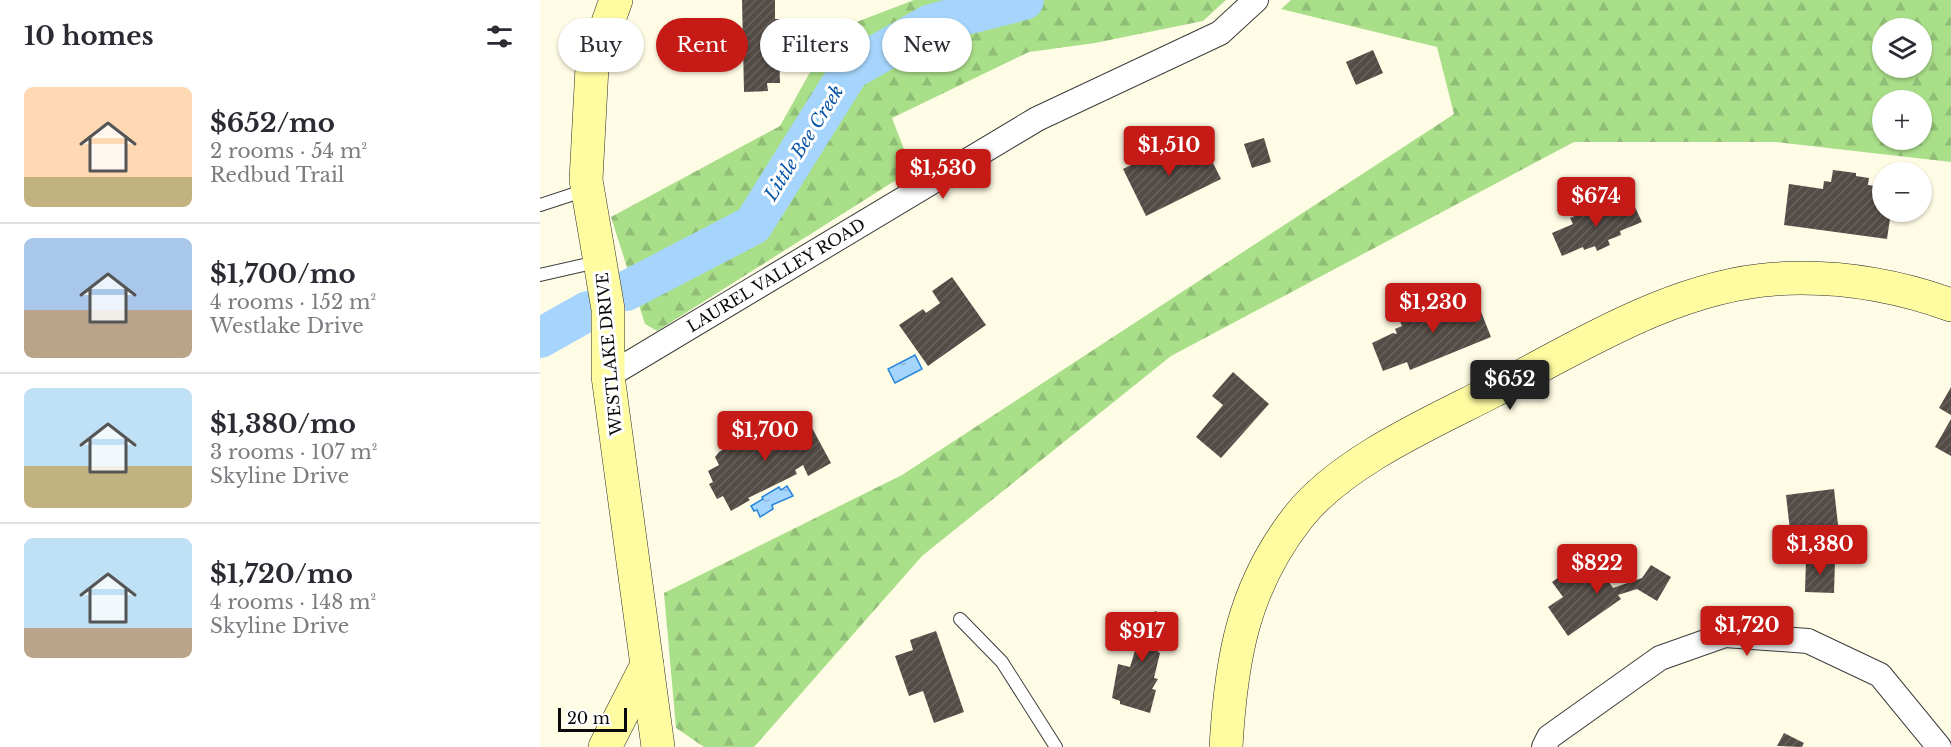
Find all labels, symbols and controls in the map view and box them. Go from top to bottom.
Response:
chip: Buy [558,18,644,72]
chip: Rent [656,18,748,72]
chip: Filters [760,18,870,72]
chip: New [882,18,972,72]
map controls [1872,18,1932,222]
button: layers [1872,18,1932,78]
text: 10 homes [24,20,154,52]
icon: filters [483,20,516,53]
water label: Little Bee Creek [759,81,848,205]
button: + [1872,90,1932,150]
text: $652/mo [210,107,335,139]
icon: home [72,111,144,183]
pin: $1,510 [1120,126,1218,177]
text: $1,510 [1138,133,1200,157]
text: 2 rooms · 54 m² [210,139,367,163]
pin: $1,530 [894,149,992,200]
text: $1,530 [910,156,976,180]
button: − [1872,162,1932,222]
text: Redbud Trail [210,163,344,187]
pin: $674 [1560,177,1632,228]
text: $674 [1571,184,1621,208]
street label: LAUREL VALLEY ROAD [683,214,869,336]
text: $1,700/mo [210,258,356,290]
icon: home [72,262,144,334]
street label: WESTLAKE DRIVE [592,272,626,437]
pin: $1,230 [1384,283,1482,334]
text: 4 rooms · 152 m² [210,290,376,314]
text: $1,230 [1399,290,1467,314]
text: Westlake Drive [210,314,364,338]
pin: $652 [1474,360,1546,411]
text: $652 [1484,367,1536,391]
text: $1,380/mo [210,408,356,440]
pin: $1,700 [716,411,814,462]
icon: home [72,412,144,484]
text: $1,700 [731,418,799,442]
text: 3 rooms · 107 m² [210,440,377,464]
text: Skyline Drive [210,464,349,488]
pin: $1,380 [1771,525,1869,576]
text: $1,380 [1786,532,1854,556]
pin: $822 [1561,544,1633,595]
text: $822 [1571,551,1623,575]
text: $1,720/mo [210,558,353,590]
icon: home [72,562,144,634]
text: 4 rooms · 148 m² [210,590,376,614]
pin: $1,720 [1698,606,1796,657]
pin: $917 [1106,612,1178,663]
text: $1,720 [1714,613,1780,637]
text: Skyline Drive [210,614,349,638]
text: $917 [1119,619,1165,643]
scale bar [558,705,627,732]
text: 20 m [567,708,610,728]

